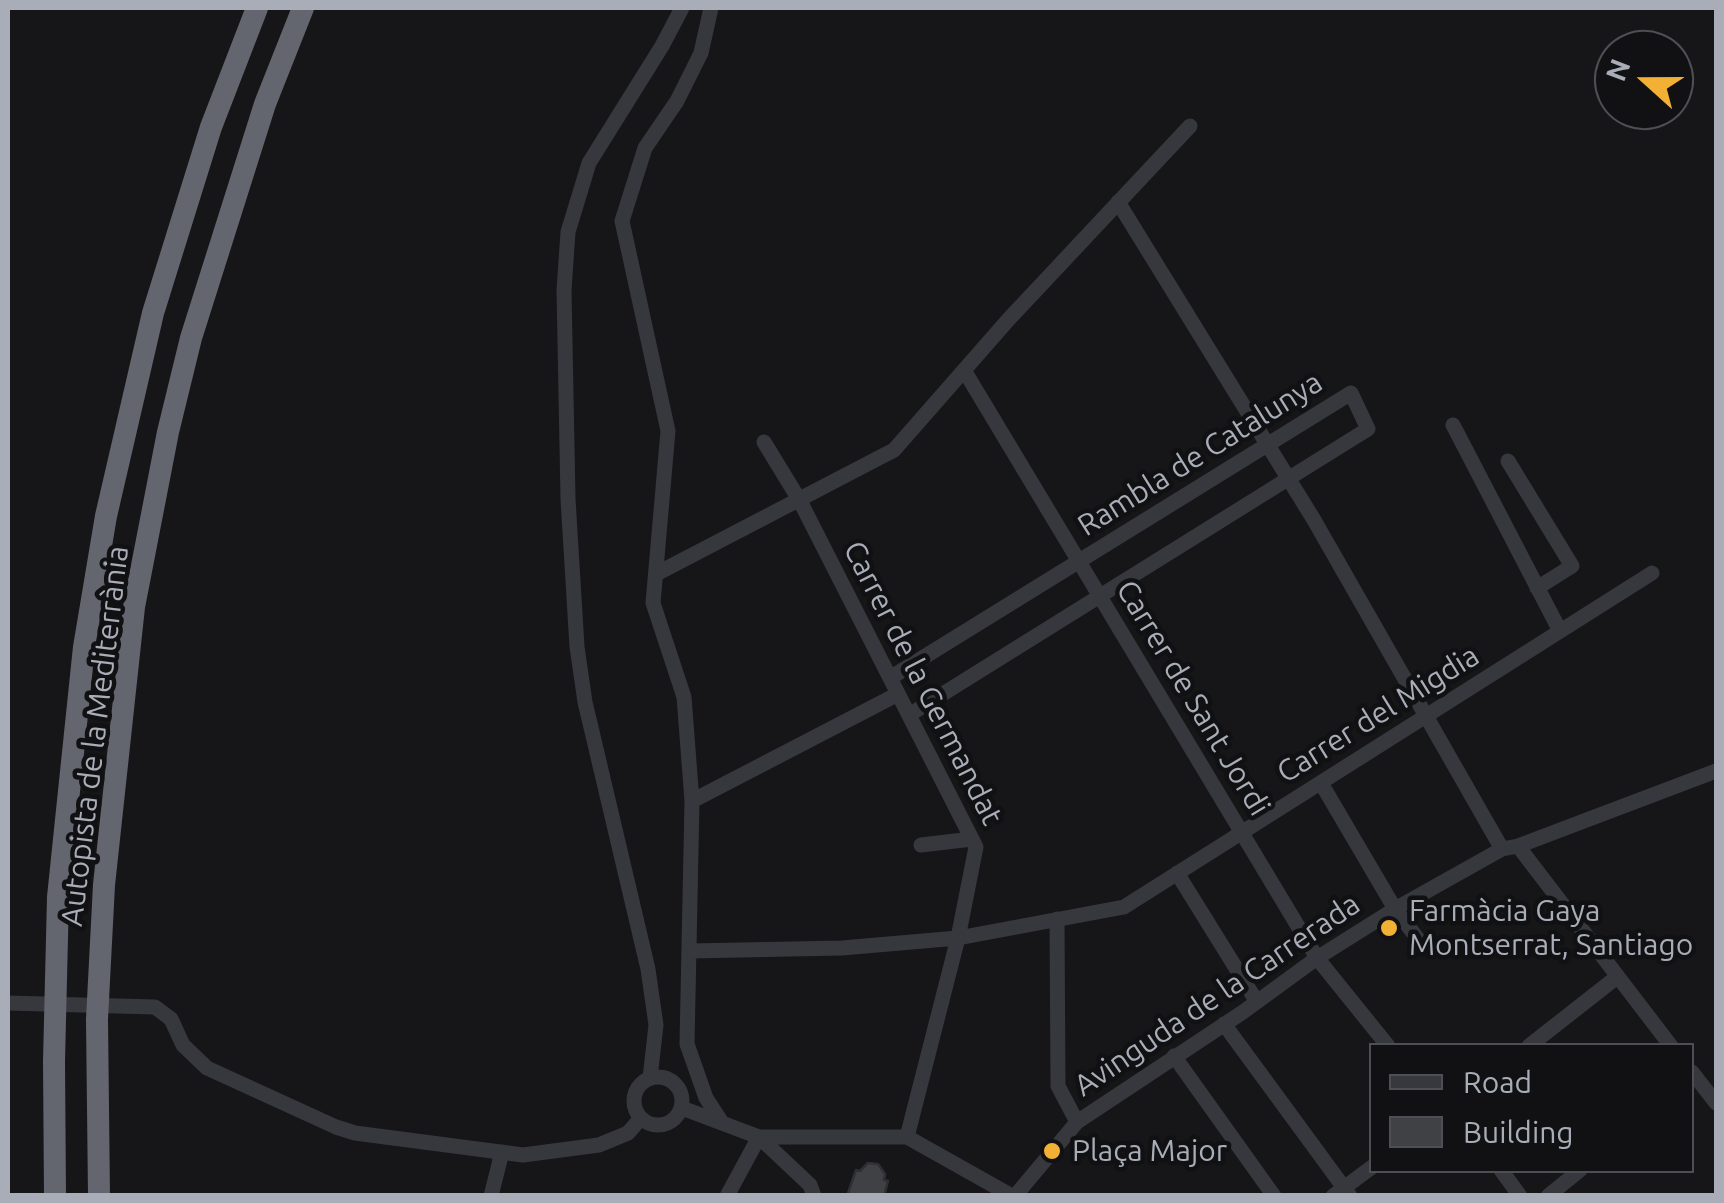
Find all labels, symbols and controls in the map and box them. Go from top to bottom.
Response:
north arrow [1594,30,1694,130]
text: N [1599,54,1636,85]
street label: Rambla de Catalunya [1071,364,1329,544]
street label: Carrer de la Germandat [836,535,1010,831]
street label: Autopista de la Mediterrània [54,544,136,928]
street label: Carrer de Sant Jordi [1109,574,1277,822]
street label: Carrer del Migdia [1270,638,1486,790]
street label: Avinguda de la Carrerada [1067,886,1367,1104]
place label: Farmàcia Gaya Montserrat, Santiago [1409,893,1693,964]
marker: Farmàcia Gaya Montserrat, Santiago [1378,917,1400,939]
legend [1369,1043,1694,1173]
text: Road [1463,1065,1532,1099]
text: Building [1463,1115,1574,1149]
place label: Plaça Major [1072,1133,1227,1169]
marker: Plaça Major [1041,1140,1063,1162]

